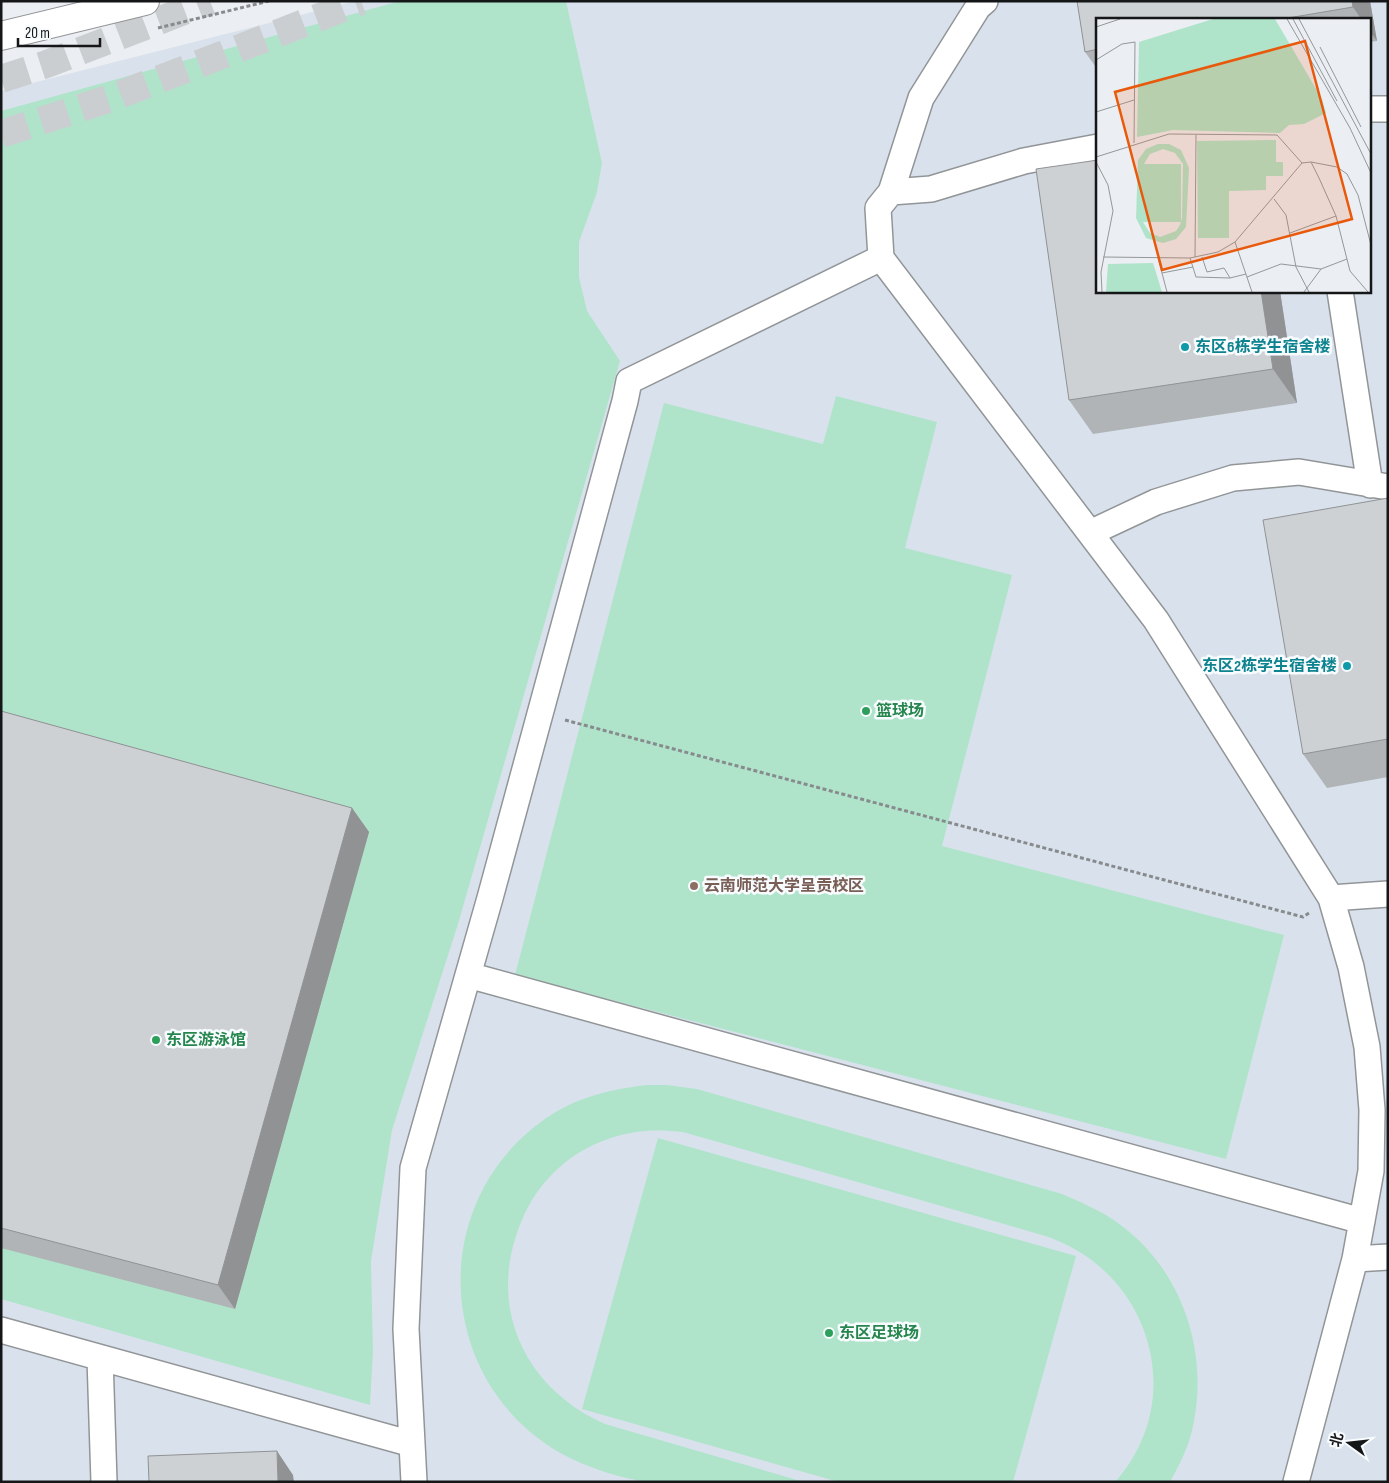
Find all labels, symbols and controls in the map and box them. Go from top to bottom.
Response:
scale bar [18,15,100,47]
inset map [1096,18,1372,292]
text: 20 m [25,24,50,43]
place label: 东区6栋学生宿舍楼 [1195,337,1331,357]
marker: 东区6栋学生宿舍楼 [1179,341,1191,353]
place label: 东区2栋学生宿舍楼 [1202,656,1337,676]
marker: 东区2栋学生宿舍楼 [1341,660,1353,672]
place label: 篮球场 [876,702,924,721]
marker: 篮球场 [860,705,872,717]
place label: 云南师范大学呈贡校区 [704,876,864,896]
marker: 云南师范大学呈贡校区 [688,880,700,892]
place label: 东区游泳馆 [166,1031,246,1050]
marker: 东区游泳馆 [150,1034,162,1046]
place label: 东区足球场 [839,1324,919,1343]
marker: 东区足球场 [823,1327,835,1339]
north arrow [1324,1418,1374,1468]
text: 北 [1327,1431,1347,1449]

